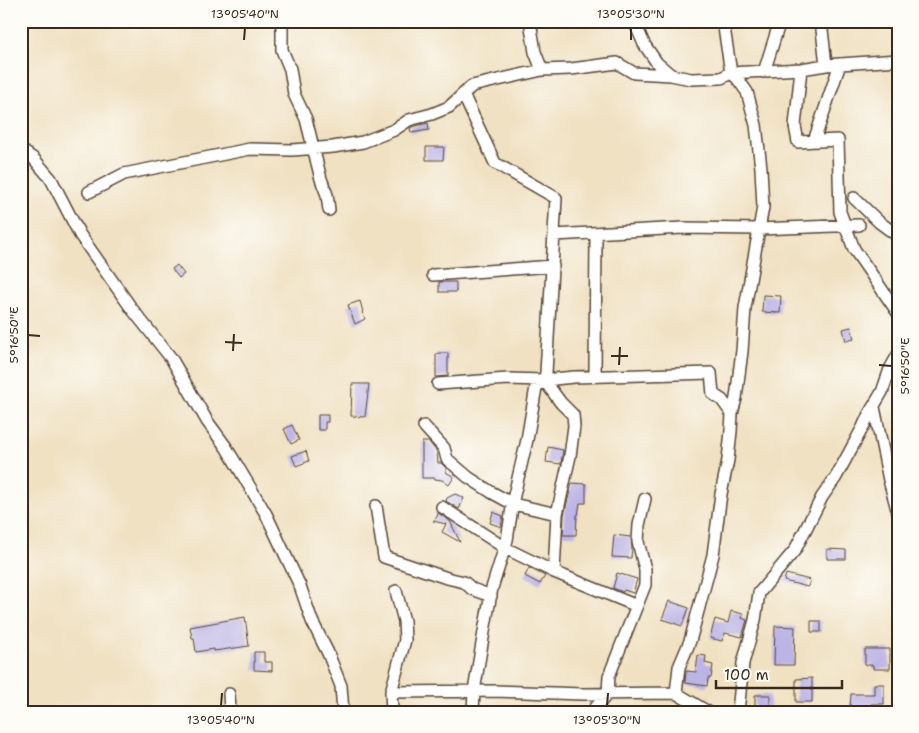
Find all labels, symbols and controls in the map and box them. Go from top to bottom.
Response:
text: 13°05'40"N [211,6,279,22]
text: 13°05'30"N [597,6,665,22]
text: 5°16'50"E [6,307,22,363]
text: 5°16'50"E [897,338,913,394]
scale bar [716,658,843,690]
text: 100 m [724,665,769,685]
text: 13°05'40"N [187,712,255,728]
text: 13°05'30"N [573,712,641,728]

